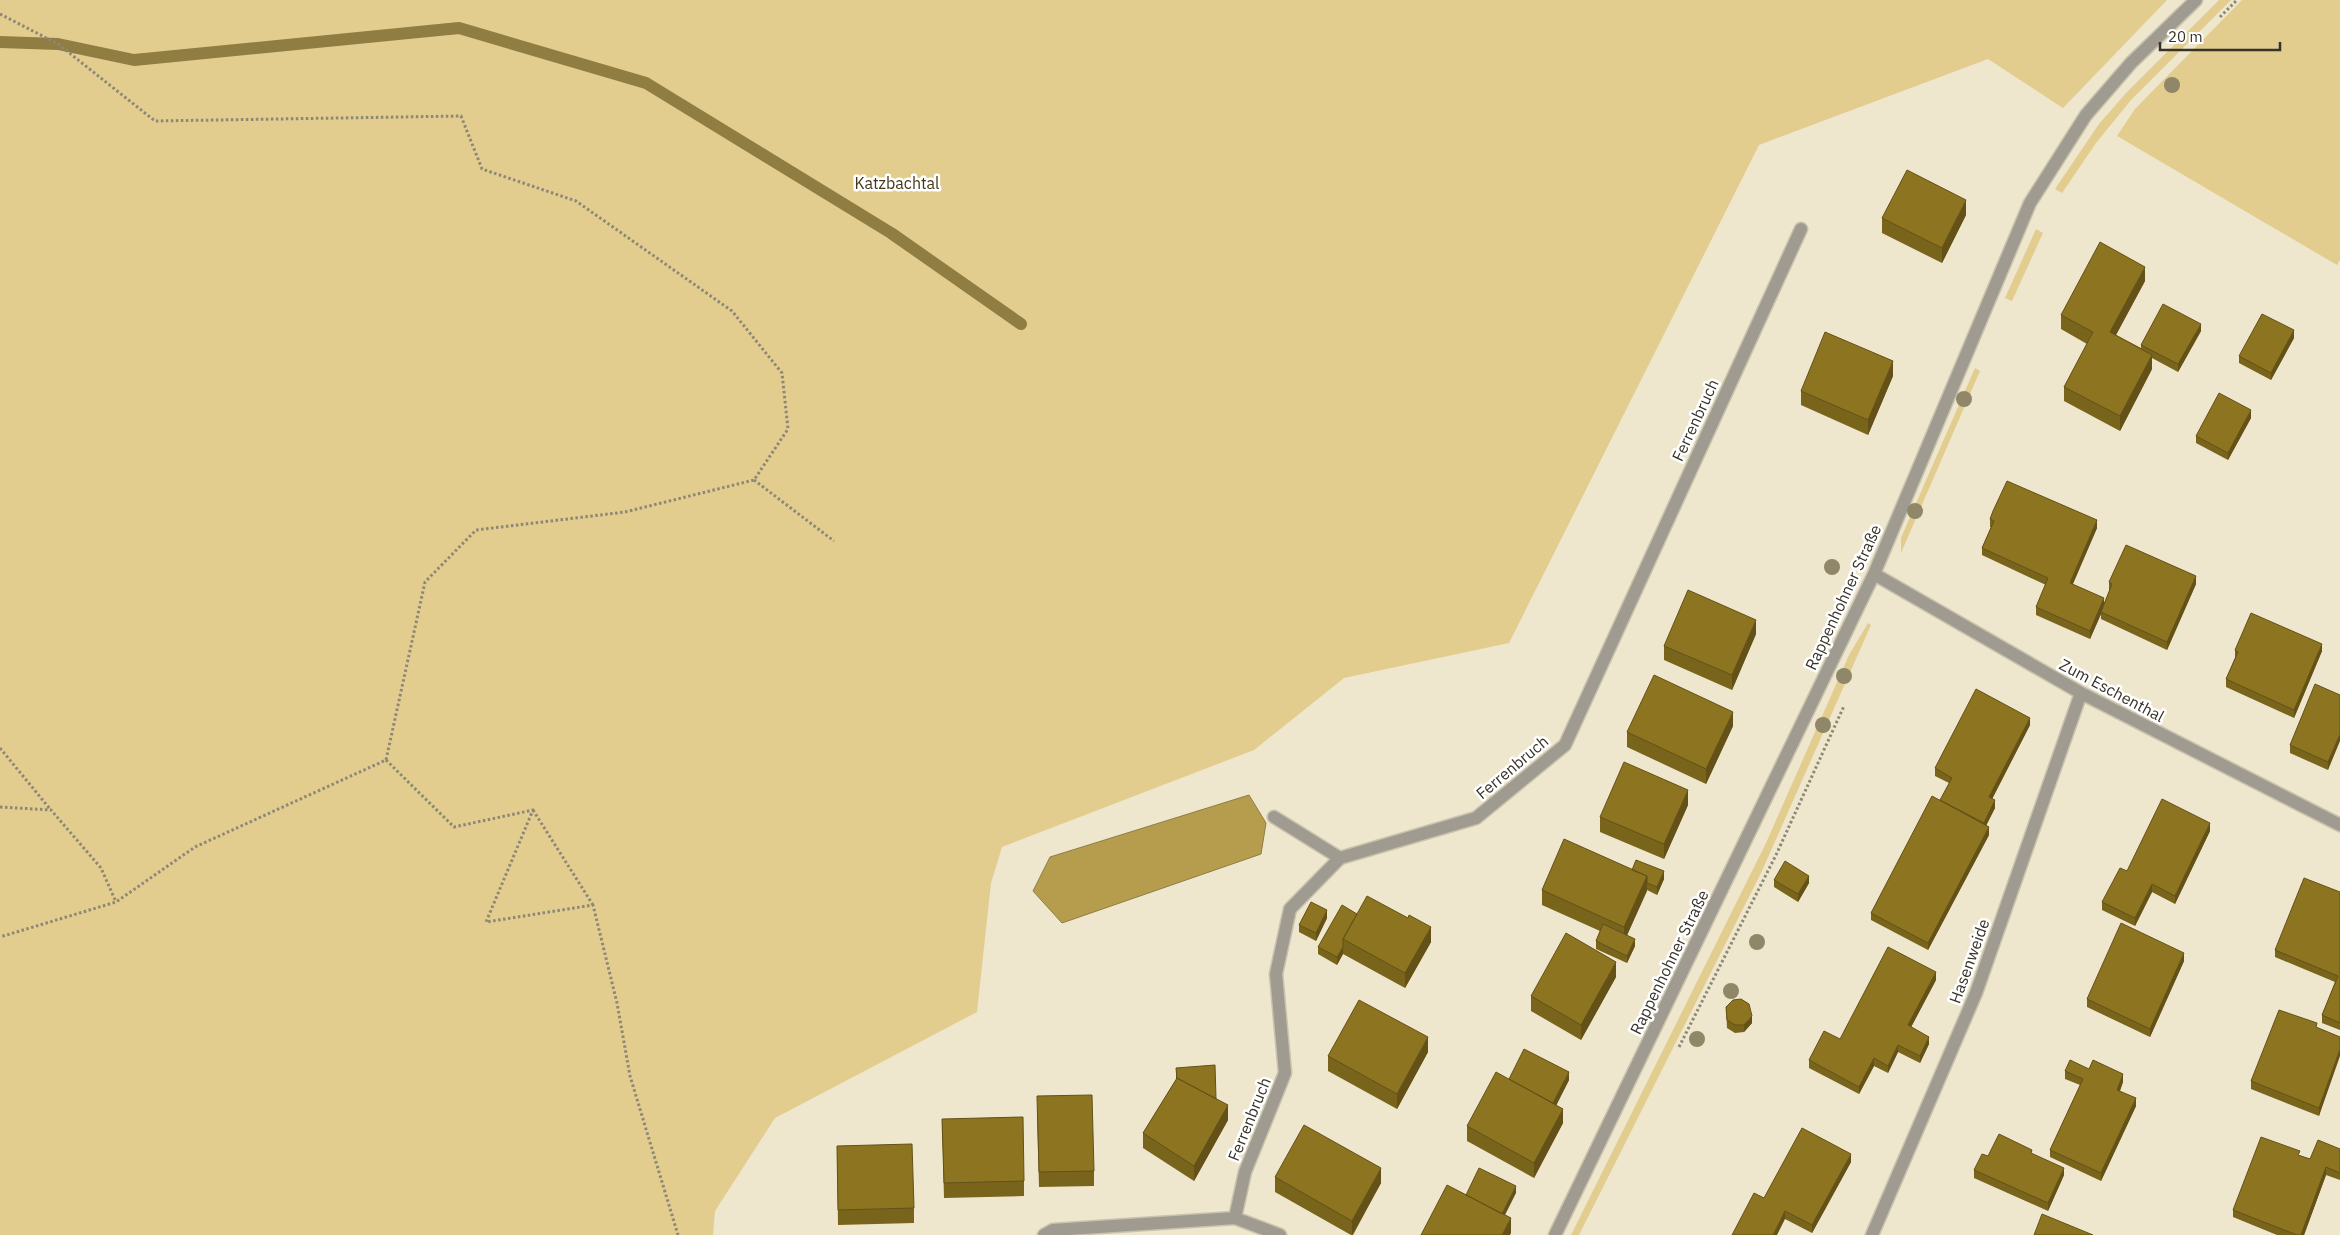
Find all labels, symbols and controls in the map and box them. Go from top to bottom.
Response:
scale bar [2160,20,2280,52]
text: 20 m [2168,27,2203,46]
park label: Katzbachtal [855,173,939,193]
street label: Ferrenbruch [1667,376,1723,464]
street label: Rappenhohner Straße [1801,521,1886,673]
street label: Zum Eschenthal [2056,654,2168,726]
street label: Ferrenbruch [1472,731,1552,803]
street label: Rappenhohner Straße [1625,886,1713,1037]
street label: Hasenweide [1944,916,1994,1006]
street label: Ferrenbruch [1223,1074,1275,1164]

